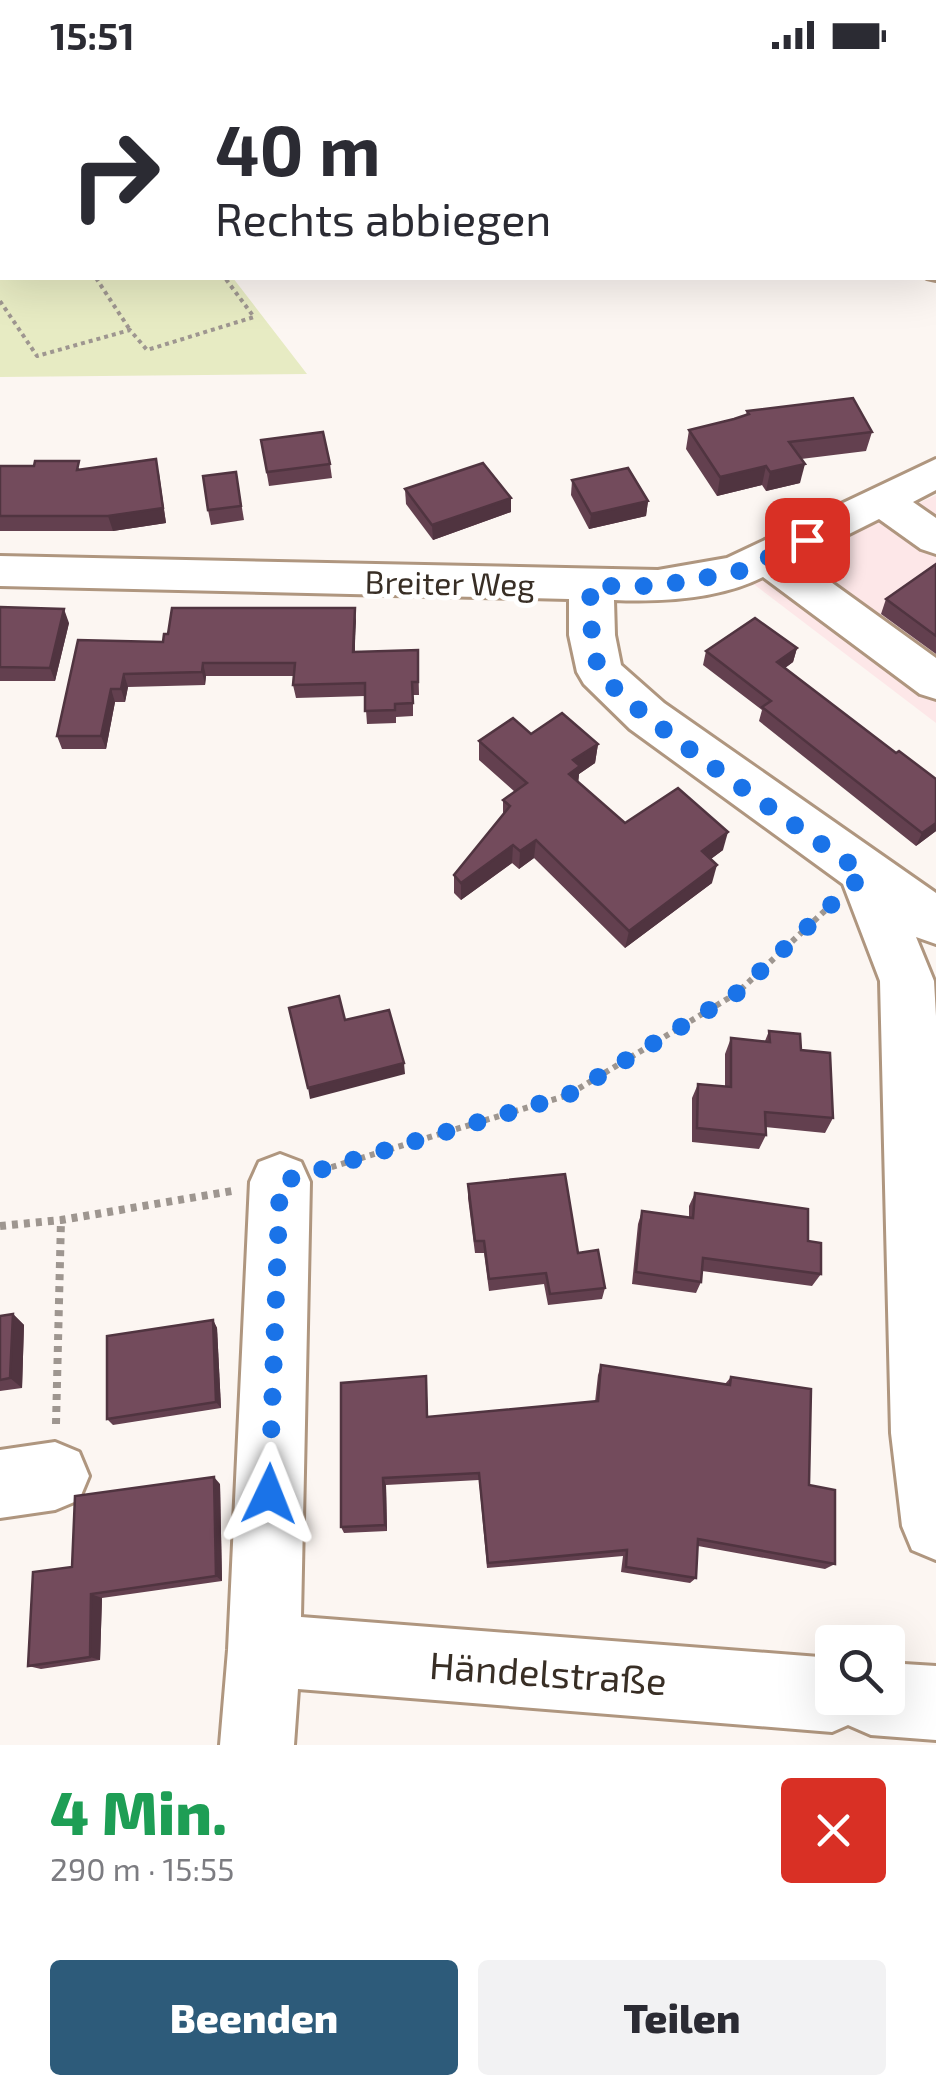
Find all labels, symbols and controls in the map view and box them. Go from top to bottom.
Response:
text: 15:51 [50,12,135,58]
text: 40 m [215,106,381,190]
icon: right [50,110,180,240]
text: Rechts abbiegen [215,191,552,245]
pin [765,498,850,583]
icon: arrive [780,513,835,568]
street label: Breiter Weg [364,562,536,602]
position arrow [217,1442,321,1546]
map controls [815,1625,905,1715]
button: search [815,1625,905,1715]
street label: Händelstraße [428,1641,668,1703]
text: 4 Min. [50,1775,227,1847]
button: close [781,1778,886,1883]
text: 290 m · 15:55 [50,1849,234,1887]
button: Beenden [50,1960,458,2075]
button: Teilen [478,1960,886,2075]

